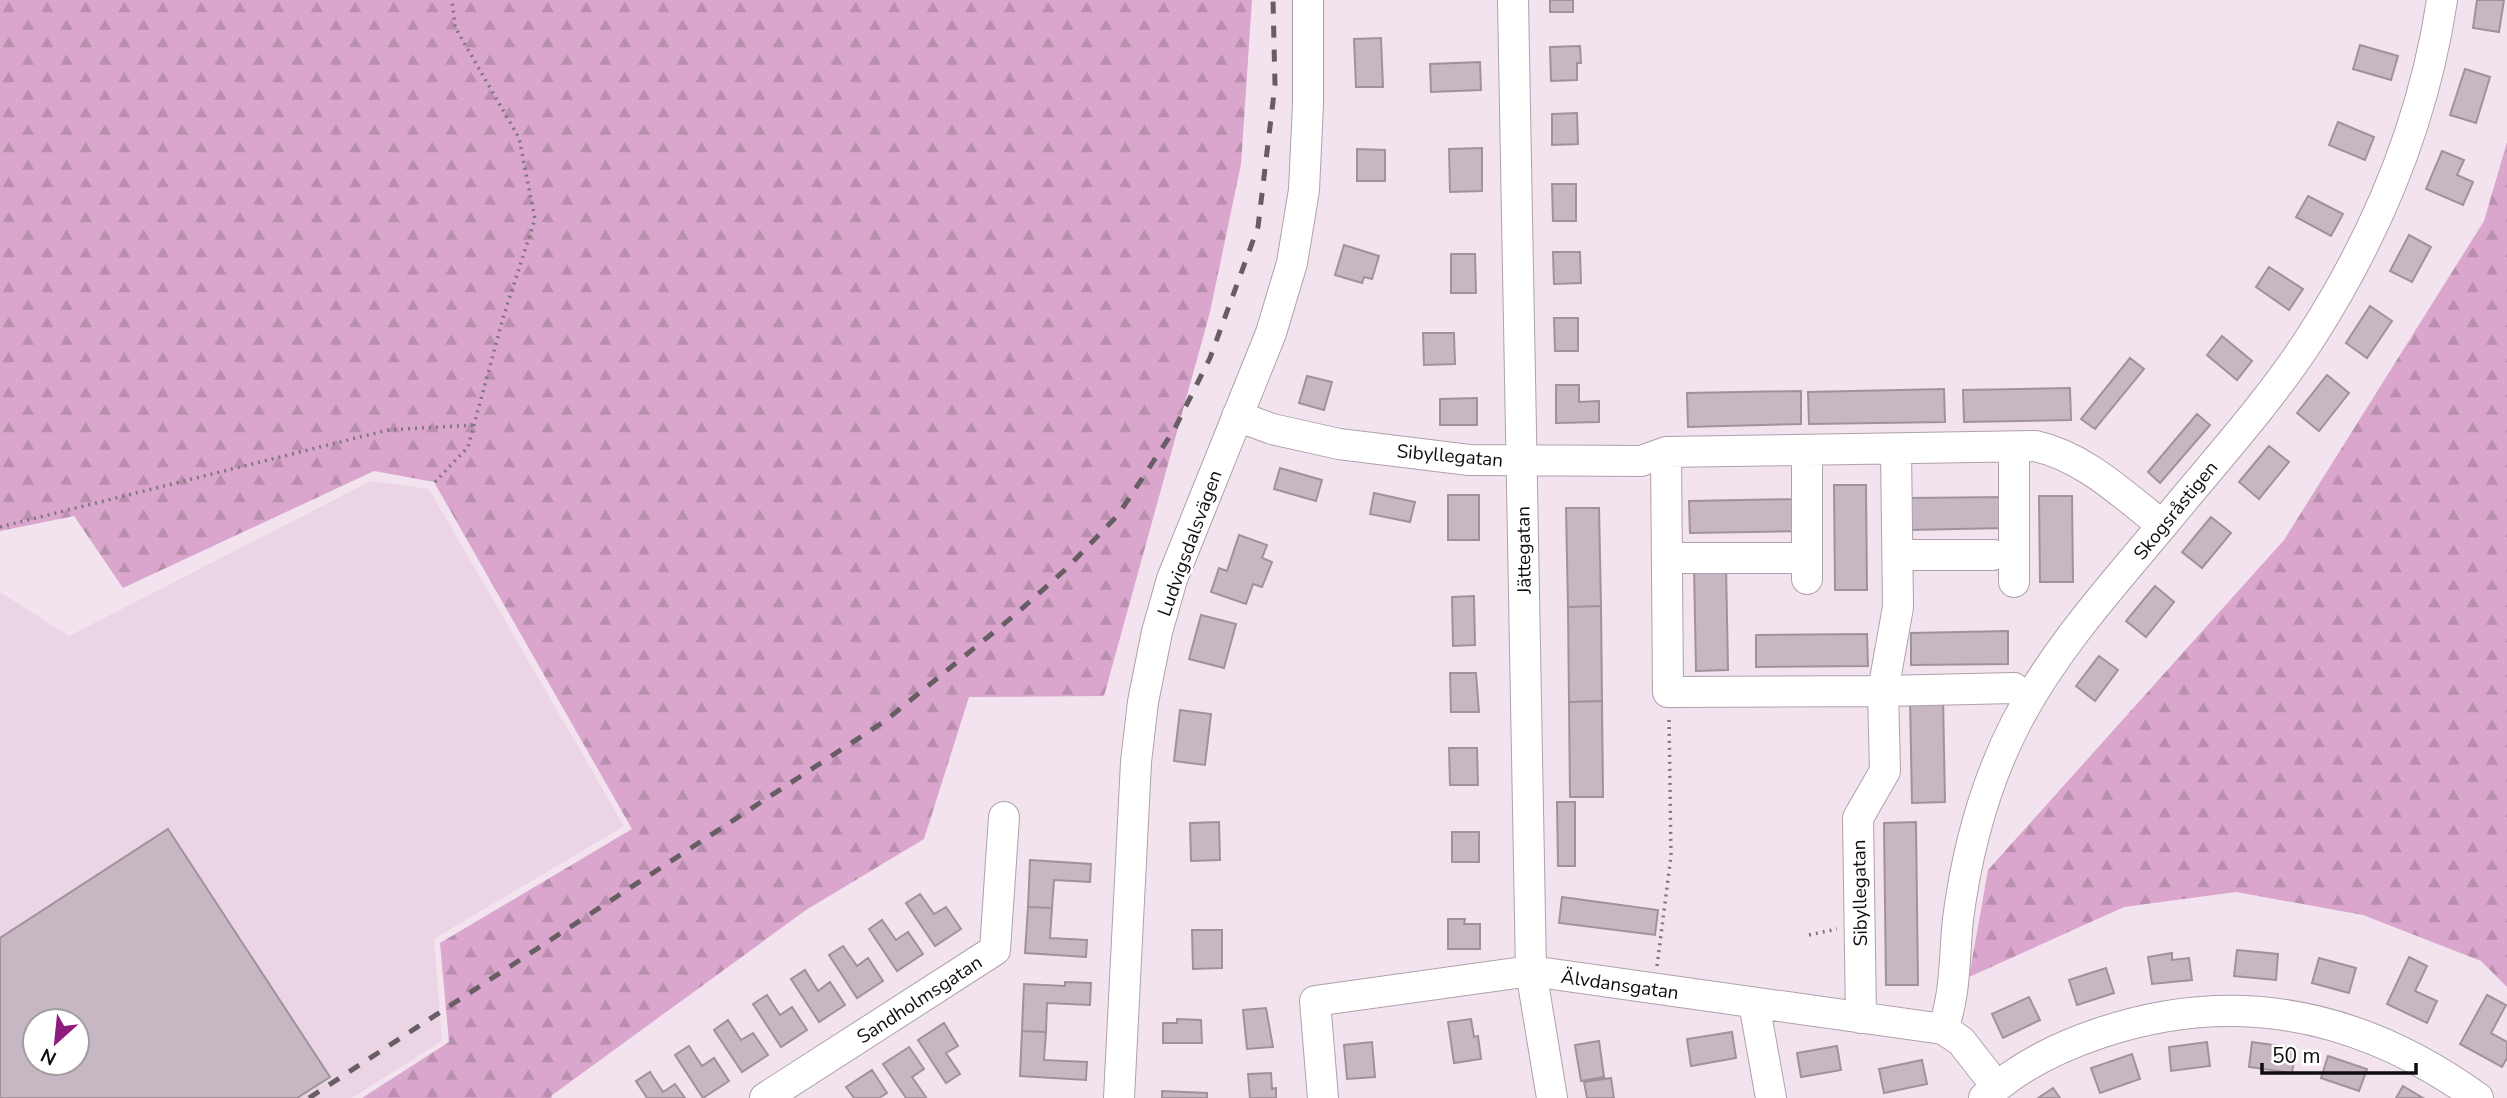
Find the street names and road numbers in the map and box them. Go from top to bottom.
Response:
street label: Sibyllegatan [1396,438,1504,474]
street label: Skogsråstigen [2128,456,2224,566]
street label: Ludvigsdalsvägen [1151,467,1228,620]
street label: Jättegatan [1510,506,1538,595]
street label: Sibyllegatan [1846,839,1874,947]
street label: Sandholmsgatan [852,950,987,1050]
street label: Älvdansgatan [1559,964,1680,1006]

